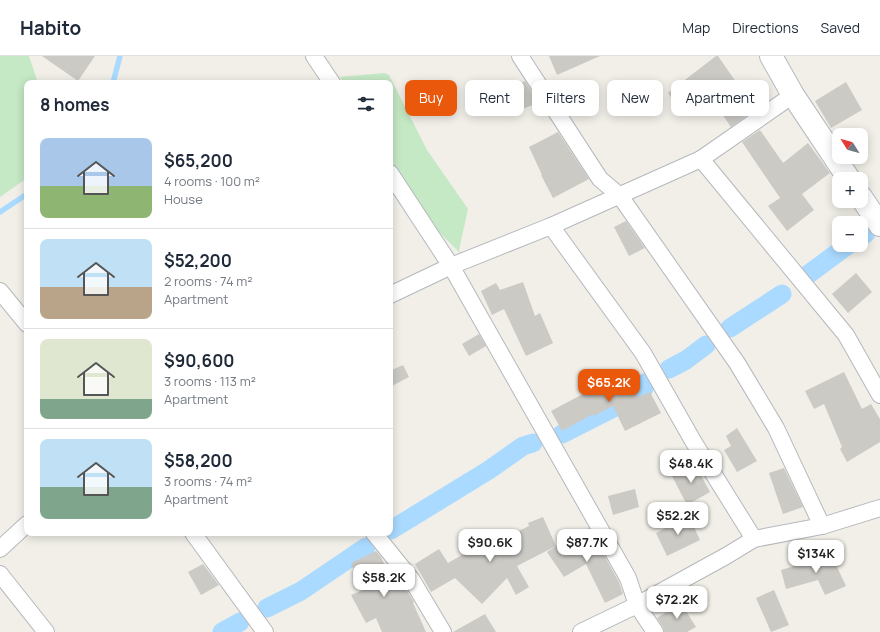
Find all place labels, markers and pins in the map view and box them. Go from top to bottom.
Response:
pin: $65.2K [576,369,642,403]
pin: $48.4K [658,450,724,484]
pin: $52.2K [645,502,711,536]
pin: $90.6K [457,529,523,563]
pin: $87.7K [554,529,620,563]
pin: $134K [788,540,844,574]
pin: $58.2K [351,564,417,598]
pin: $72.2K [644,586,710,620]

